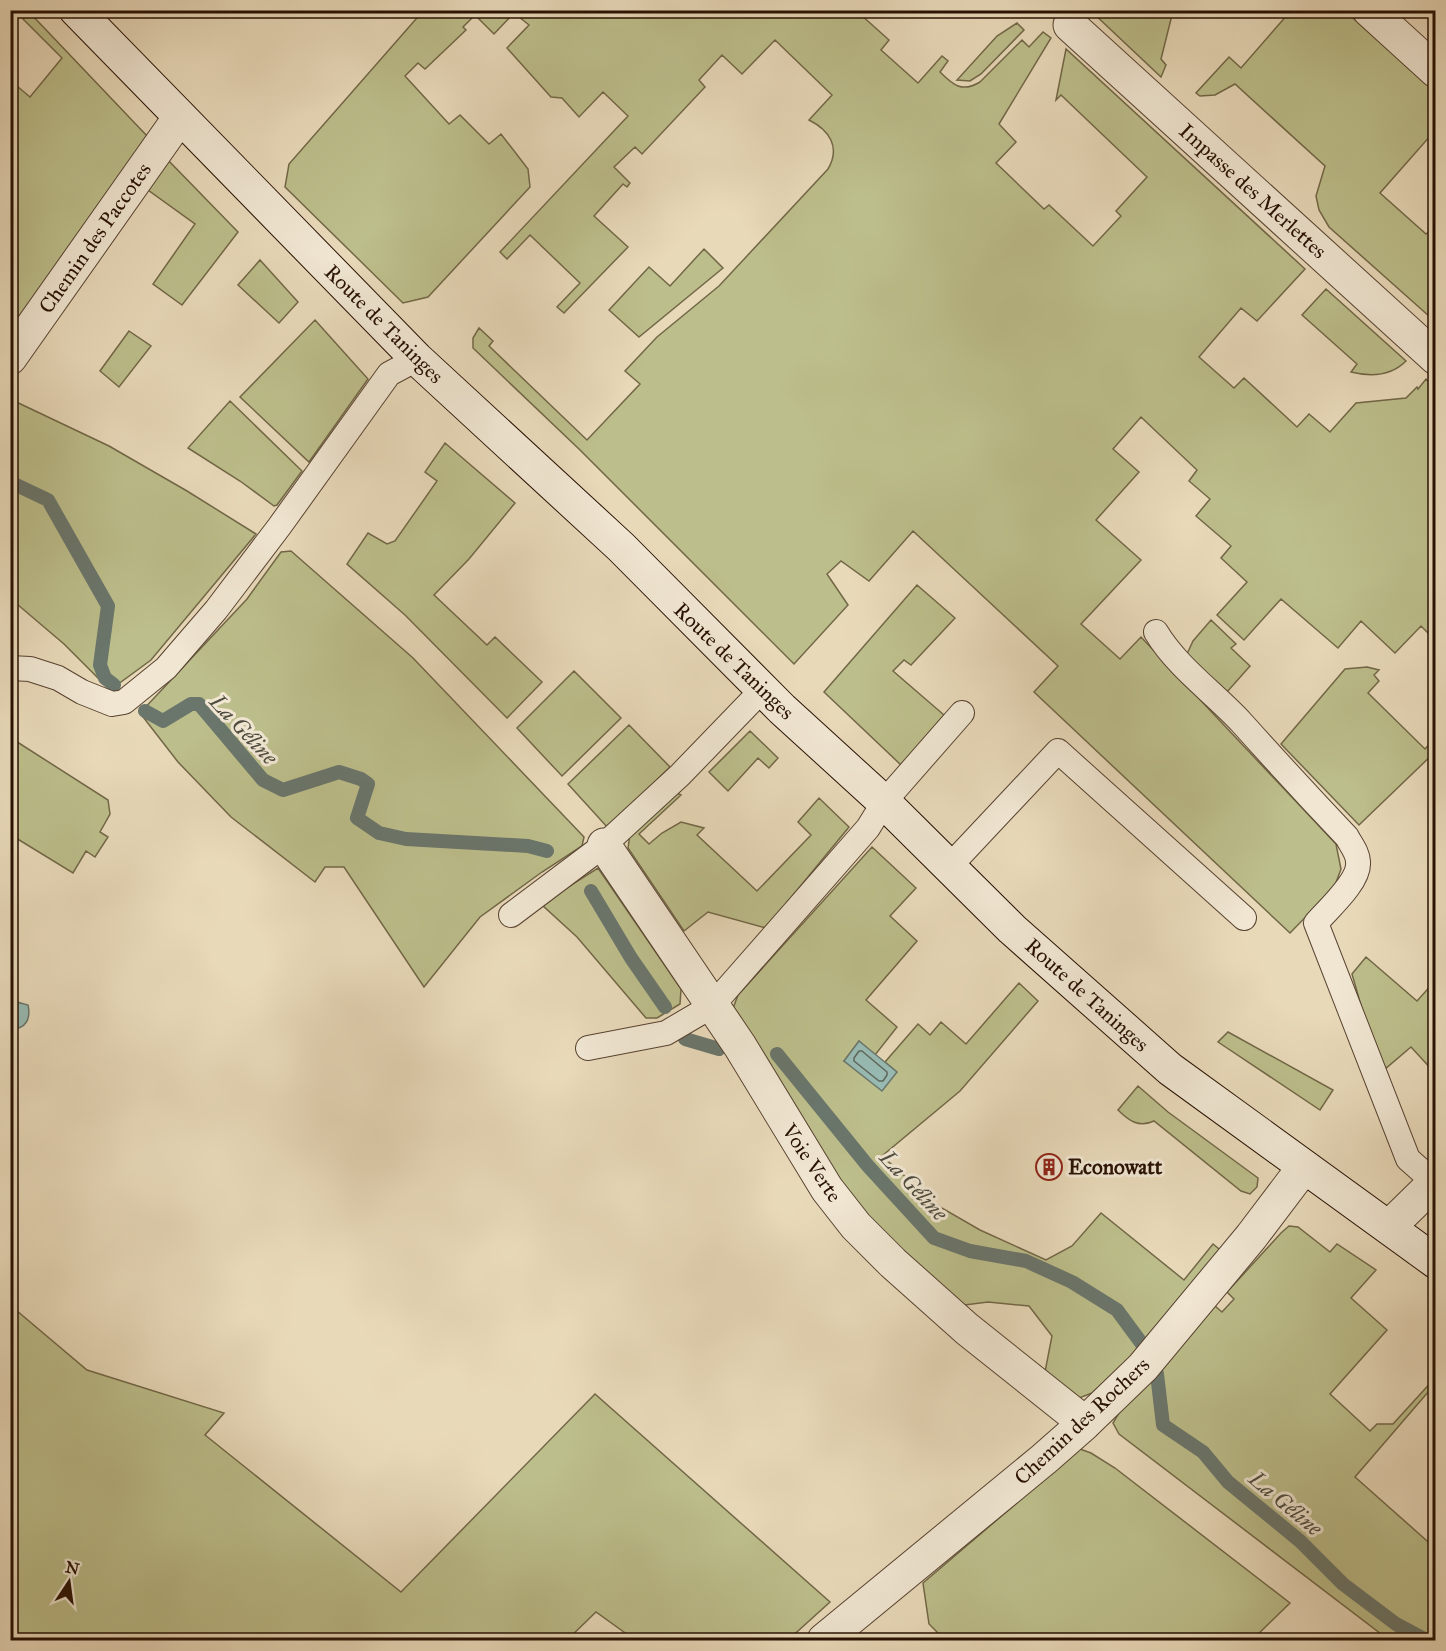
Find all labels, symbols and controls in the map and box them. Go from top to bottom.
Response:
street label: Impasse des Merlettes [1174,118,1332,264]
street label: Chemin des Paccotes [33,158,157,318]
street label: Route de Taninges [319,259,449,389]
street label: Route de Taninges [668,597,800,725]
water label: La Géline [203,688,284,771]
street label: Route de Taninges [1020,933,1154,1057]
street label: Voie Verte [776,1118,848,1207]
water label: La Géline [873,1144,954,1227]
building icon: Econowatt [1034,1152,1064,1182]
place label: Econowatt [1068,1154,1163,1180]
street label: Chemin des Rochers [1009,1352,1155,1490]
water label: La Géline [1243,1464,1328,1542]
north arrow [39,1552,99,1612]
text: N [64,1557,81,1579]

